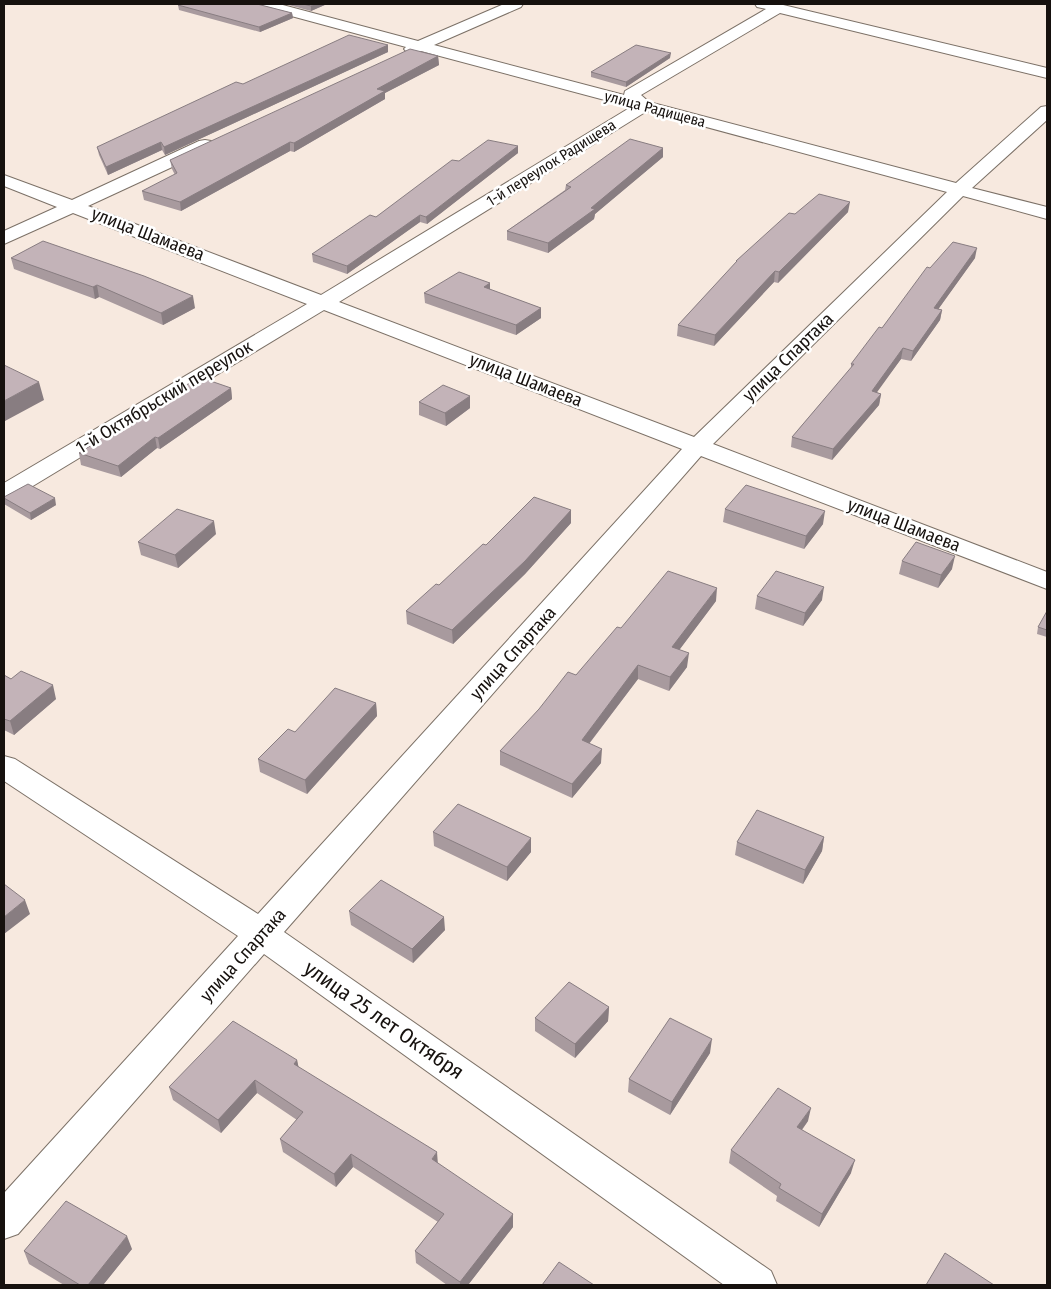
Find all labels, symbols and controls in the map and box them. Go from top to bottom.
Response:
street label: улица Радищева [602,87,708,131]
street label: 1-й переулок Радищева [483,116,619,210]
street label: улица Шамаева [88,202,208,266]
street label: улица Спартака [738,308,838,406]
street label: 1-й Октябрьский переулок [72,335,257,458]
street label: улица Шамаева [466,348,586,412]
street label: улица Шамаева [844,493,964,557]
street label: улица Спартака [465,602,561,704]
street label: улица Спартака [195,904,291,1006]
street label: улица 25 лет Октября [299,955,469,1085]

